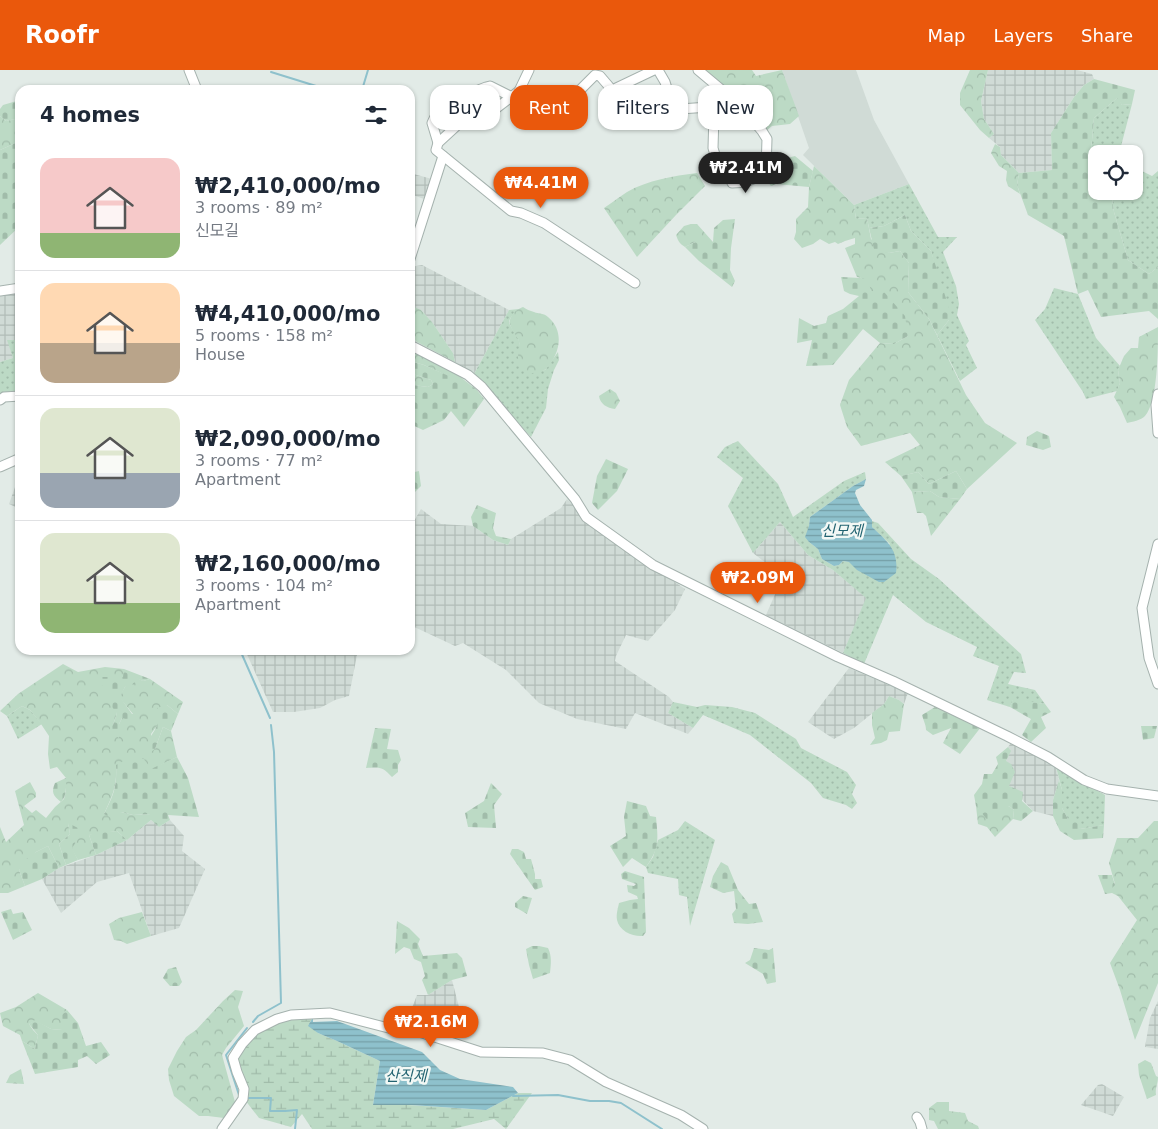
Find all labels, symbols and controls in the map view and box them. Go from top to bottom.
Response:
text: Roofr [25,21,99,49]
text: Map [927,25,965,46]
text: Layers [993,25,1053,46]
text: Share [1081,25,1133,46]
chip: Buy [430,85,500,130]
chip: Rent [510,85,588,130]
chip: Filters [598,85,688,130]
chip: New [698,85,773,130]
icon: filters [362,101,390,129]
text: 4 homes [40,103,140,127]
map controls [1088,145,1143,200]
button: locate [1088,145,1143,200]
pin: ₩2.41M [705,152,787,194]
text: ₩2.41M [709,158,783,177]
pin: ₩4.41M [500,166,582,209]
text: ₩4.41M [504,173,578,192]
text: ₩2,410,000/mo [195,174,380,198]
icon: home [80,178,140,238]
text: 3 rooms · 89 m² [195,198,323,217]
text: 신모길 [195,221,239,240]
text: ₩4,410,000/mo [195,302,380,326]
icon: home [80,303,140,363]
text: 5 rooms · 158 m² [195,326,333,345]
text: House [195,345,245,364]
text: ₩2,090,000/mo [195,427,380,451]
icon: home [80,428,140,488]
text: 3 rooms · 77 m² [195,451,323,470]
text: Apartment [195,470,281,489]
water label: 신모제 [821,522,865,540]
text: ₩2,160,000/mo [195,552,380,576]
icon: home [80,553,140,613]
pin: ₩2.09M [717,562,799,604]
text: ₩2.09M [721,568,795,587]
text: 3 rooms · 104 m² [195,576,333,595]
text: Apartment [195,595,281,614]
pin: ₩2.16M [390,1006,472,1048]
text: ₩2.16M [394,1012,468,1031]
water label: 산직제 [385,1067,429,1085]

